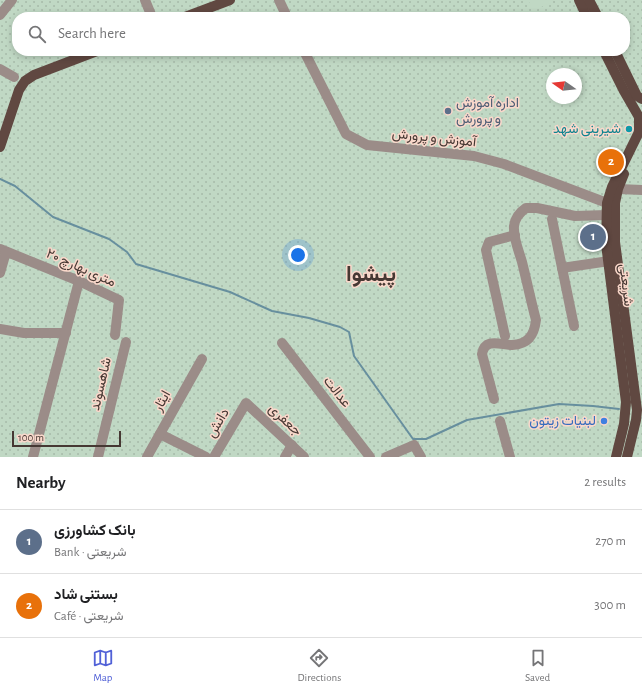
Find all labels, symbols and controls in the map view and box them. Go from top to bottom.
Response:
search box [12,12,630,56]
icon: search [26,23,48,45]
text: Search here [58,26,126,41]
north arrow [546,68,582,104]
place label: اداره آموزش و پرورش [456,95,519,128]
marker: اداره آموزش و پرورش [443,106,453,116]
place label: شیرینی شهد [553,122,621,137]
marker: شیرینی شهد [624,124,634,134]
street label: آموزش و پرورش [391,126,479,152]
pin: 2 [598,147,624,177]
pin: 1 [580,222,606,252]
your location [288,245,308,265]
street label: ۲۰ متری بهارچ [43,246,118,292]
district label: پیشوا [346,263,396,289]
street label: شریعتی [615,263,636,307]
street label: شاهسوند [88,356,115,412]
street label: عدالت [321,374,353,410]
street label: ایثار [150,388,174,415]
street label: جعفری [265,401,304,439]
street label: دانش [204,406,233,441]
place label: لبنیات زیتون [529,414,596,429]
marker: لبنیات زیتون [599,416,609,426]
scale bar [12,429,121,448]
text: 100 m [18,432,44,443]
text: Nearby [16,474,66,491]
text: 2 results [584,476,626,489]
text: بانک کشاورزی [54,523,136,538]
text: 1 [27,535,31,548]
text: 270 m [595,535,626,548]
text: Bank · شریعتی [54,546,127,559]
text: بستنی شاد [54,587,118,602]
text: 2 [26,599,32,612]
text: 300 m [594,599,626,612]
text: Café · شریعتی [54,610,123,623]
tab: Map [92,647,114,684]
tab: Directions [297,647,341,684]
tab: Saved [525,647,550,684]

